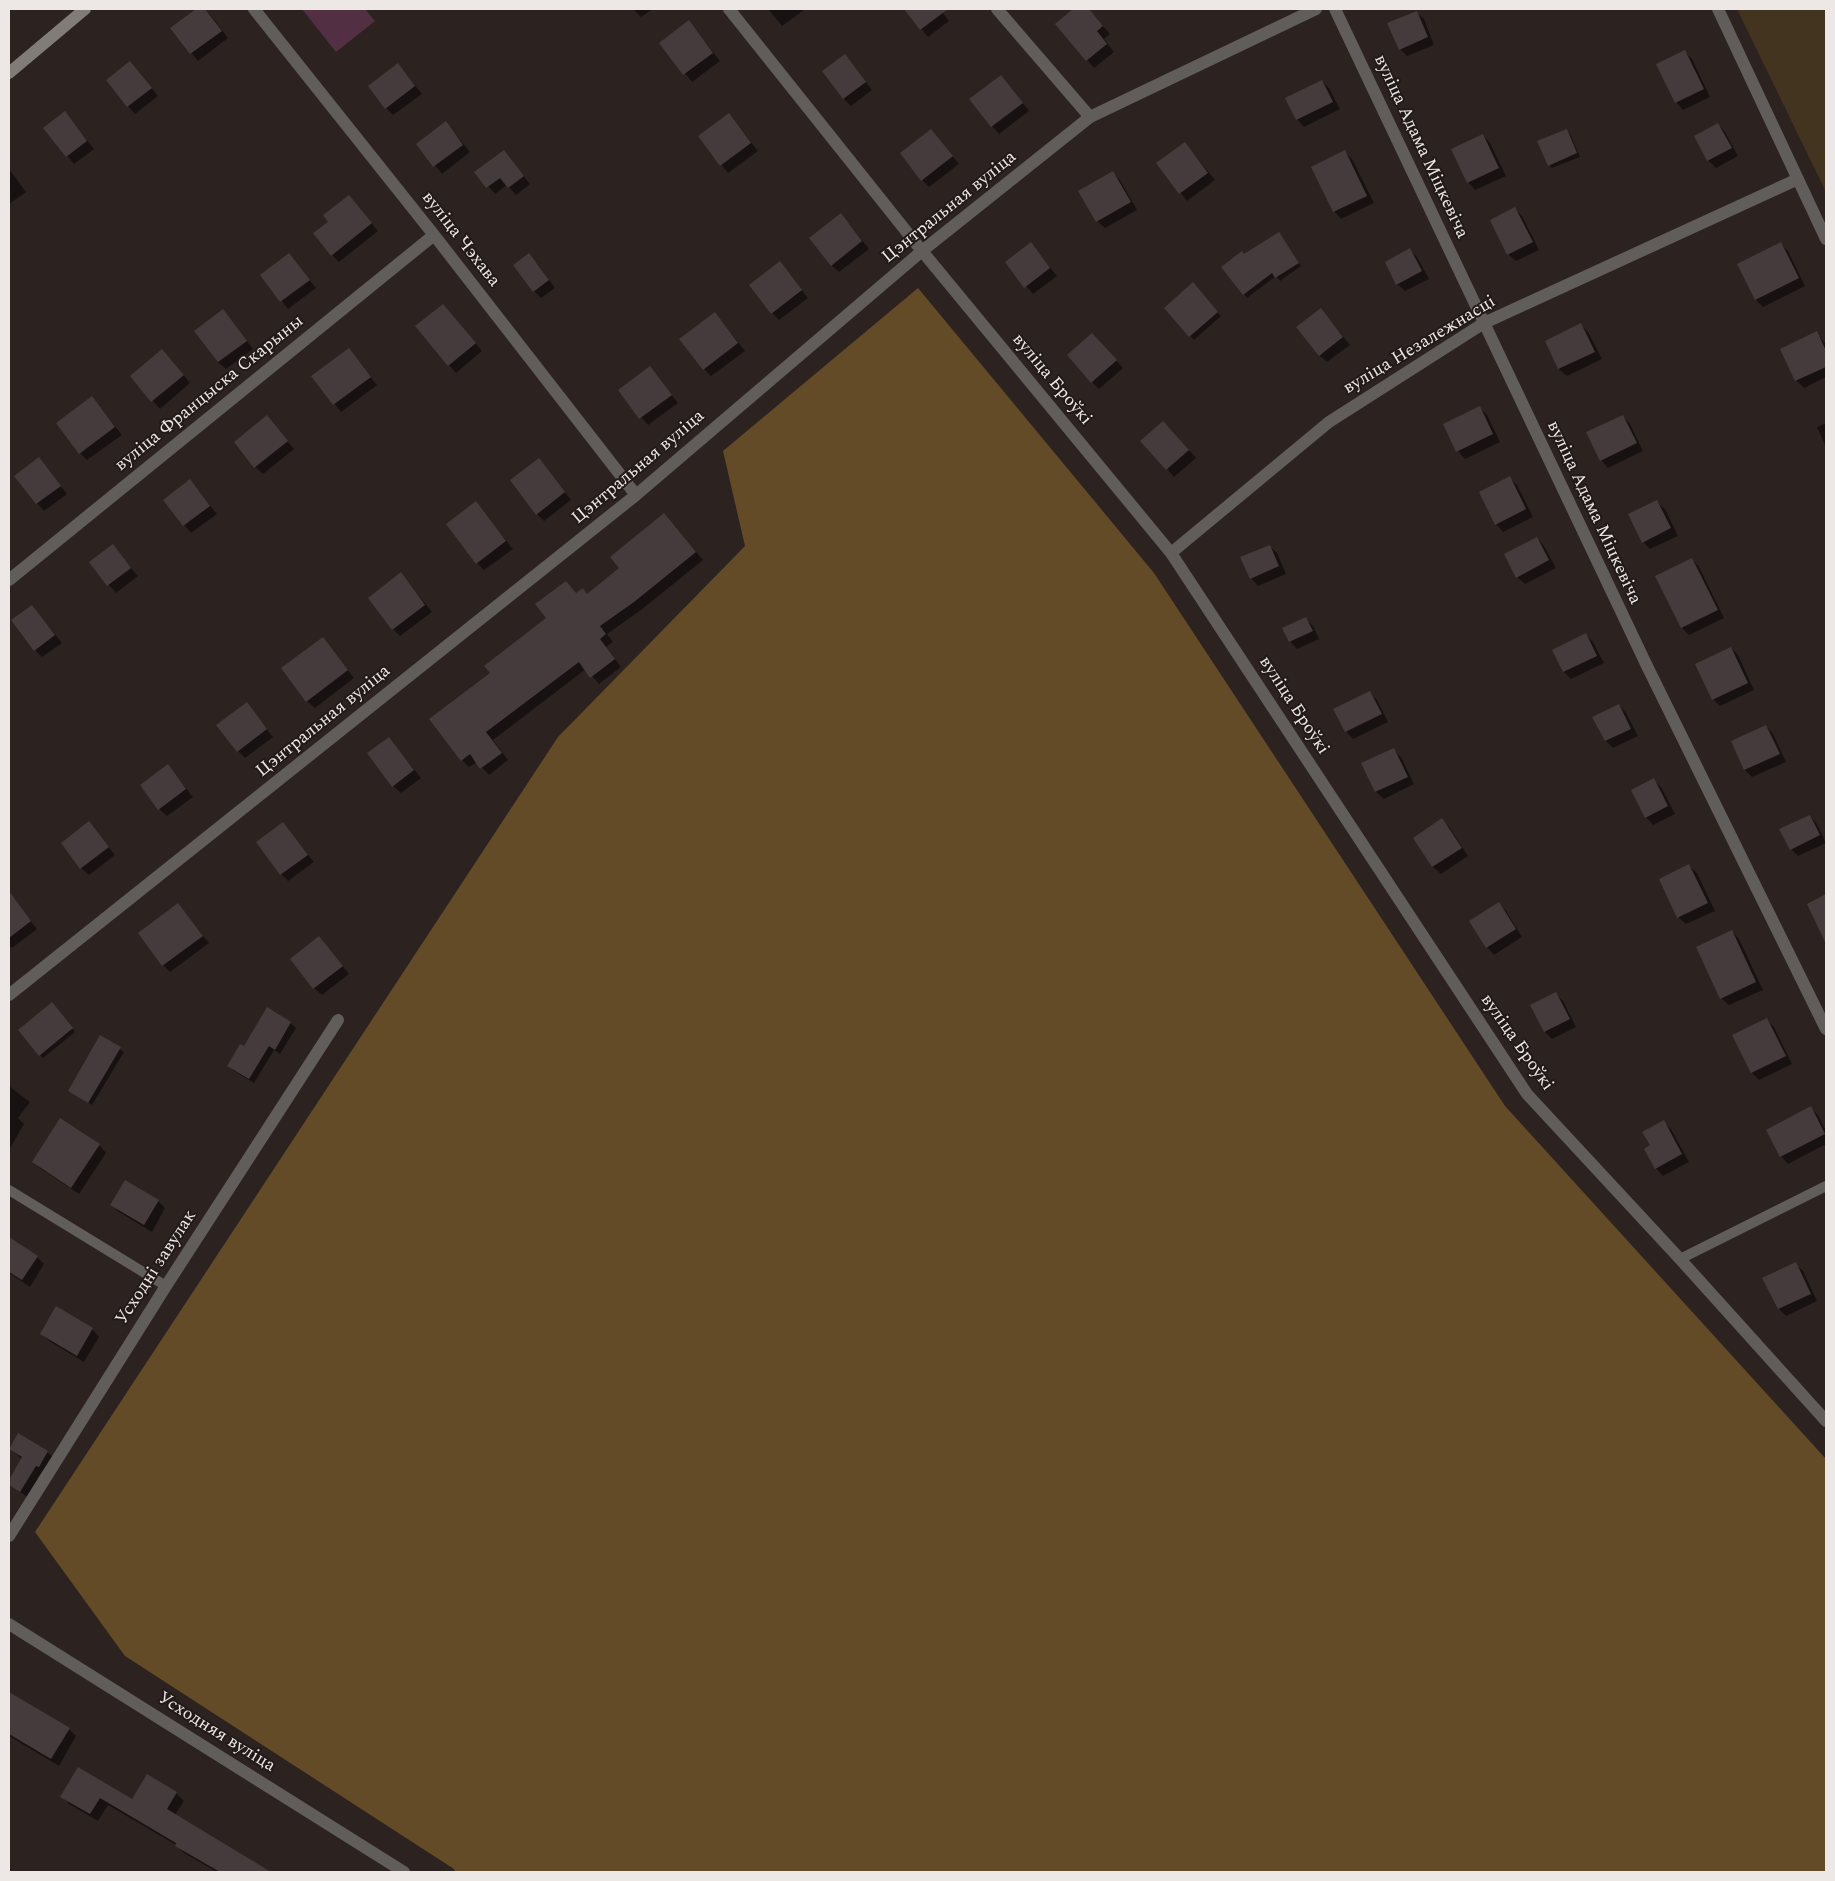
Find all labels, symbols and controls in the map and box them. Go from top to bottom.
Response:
street label: вуліца Адама Міцкевіча [1368,52,1472,242]
street label: Цэнтральная вуліца [878,147,1022,269]
street label: вуліца Чэхава [416,188,504,292]
street label: вуліца Незалежнасці [1340,292,1500,400]
street label: вуліца Францыска Скарыны [111,311,309,477]
street label: вуліца Броўкі [1006,330,1096,430]
street label: Цэнтральная вуліца [568,406,710,530]
street label: вуліца Адама Міцкевіча [1541,418,1645,608]
street label: вуліца Броўкі [1253,653,1333,759]
street label: Цэнтральная вуліца [252,661,396,783]
street label: вуліца Броўкі [1475,991,1557,1095]
street label: Усходні завулак [112,1207,202,1329]
street label: Усходняя вуліца [153,1688,279,1778]

